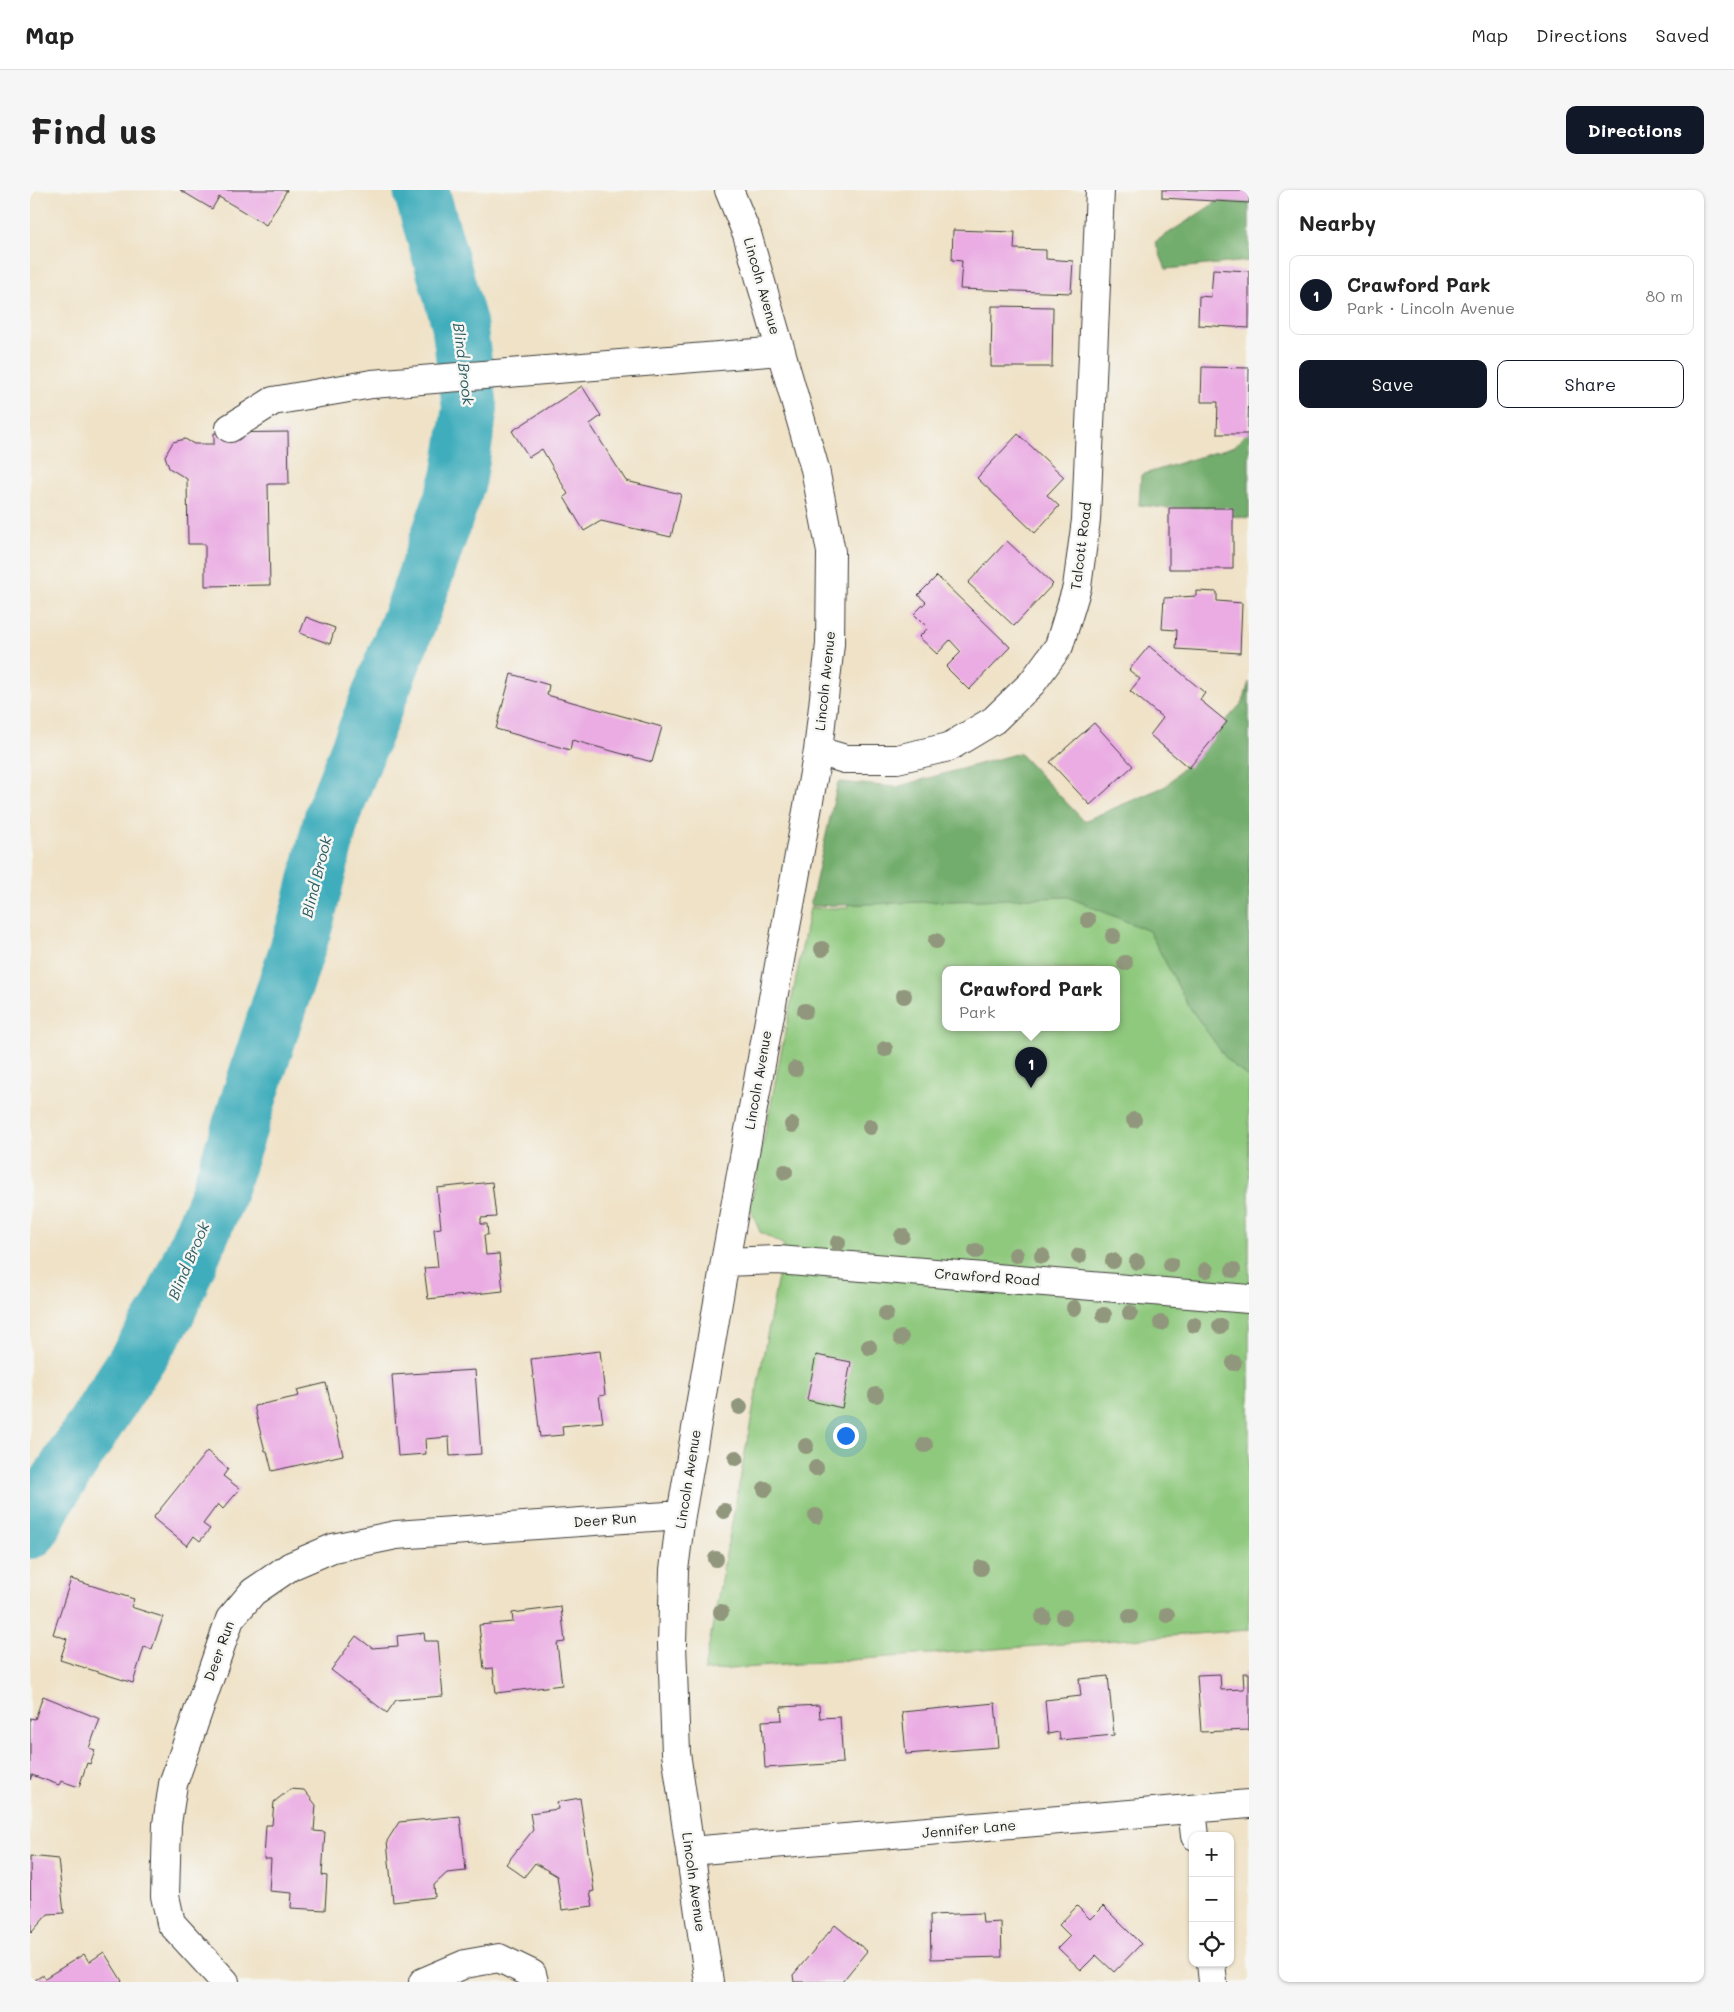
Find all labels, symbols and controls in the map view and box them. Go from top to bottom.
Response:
text: Map [25,19,74,50]
text: Map [1471,23,1508,47]
text: Directions [1536,23,1628,47]
text: Saved [1656,23,1709,47]
button: Directions [1566,106,1704,154]
text: Find us [30,107,157,153]
text: Nearby [1299,209,1376,236]
street label: Lincoln Avenue [740,235,785,337]
text: Crawford Park [1347,272,1491,297]
text: 1 [1312,285,1320,306]
text: 80 m [1646,285,1683,306]
text: Park · Lincoln Avenue [1347,297,1515,318]
water label: Blind Brook [449,322,479,407]
button: Save [1299,360,1487,408]
button: Share [1497,360,1684,408]
street label: Talcott Road [1066,501,1095,591]
street label: Lincoln Avenue [810,630,839,732]
water label: Blind Brook [296,833,336,919]
popup [942,966,1120,1031]
text: Crawford Park [959,976,1103,1001]
text: Park [959,1001,996,1022]
street label: Lincoln Avenue [739,1029,776,1131]
pin: 1 [1015,1047,1047,1088]
water label: Blind Brook [163,1218,214,1303]
street label: Crawford Road [934,1263,1040,1290]
your location [833,1423,859,1449]
street label: Lincoln Avenue [670,1428,705,1530]
street label: Deer Run [573,1508,637,1531]
street label: Deer Run [199,1618,238,1684]
street label: Jennifer Lane [921,1815,1017,1842]
street label: Lincoln Avenue [678,1831,711,1933]
map controls [1189,1832,1234,1967]
button: + [1189,1832,1234,1877]
button: − [1189,1877,1234,1922]
button: locate [1189,1922,1234,1967]

